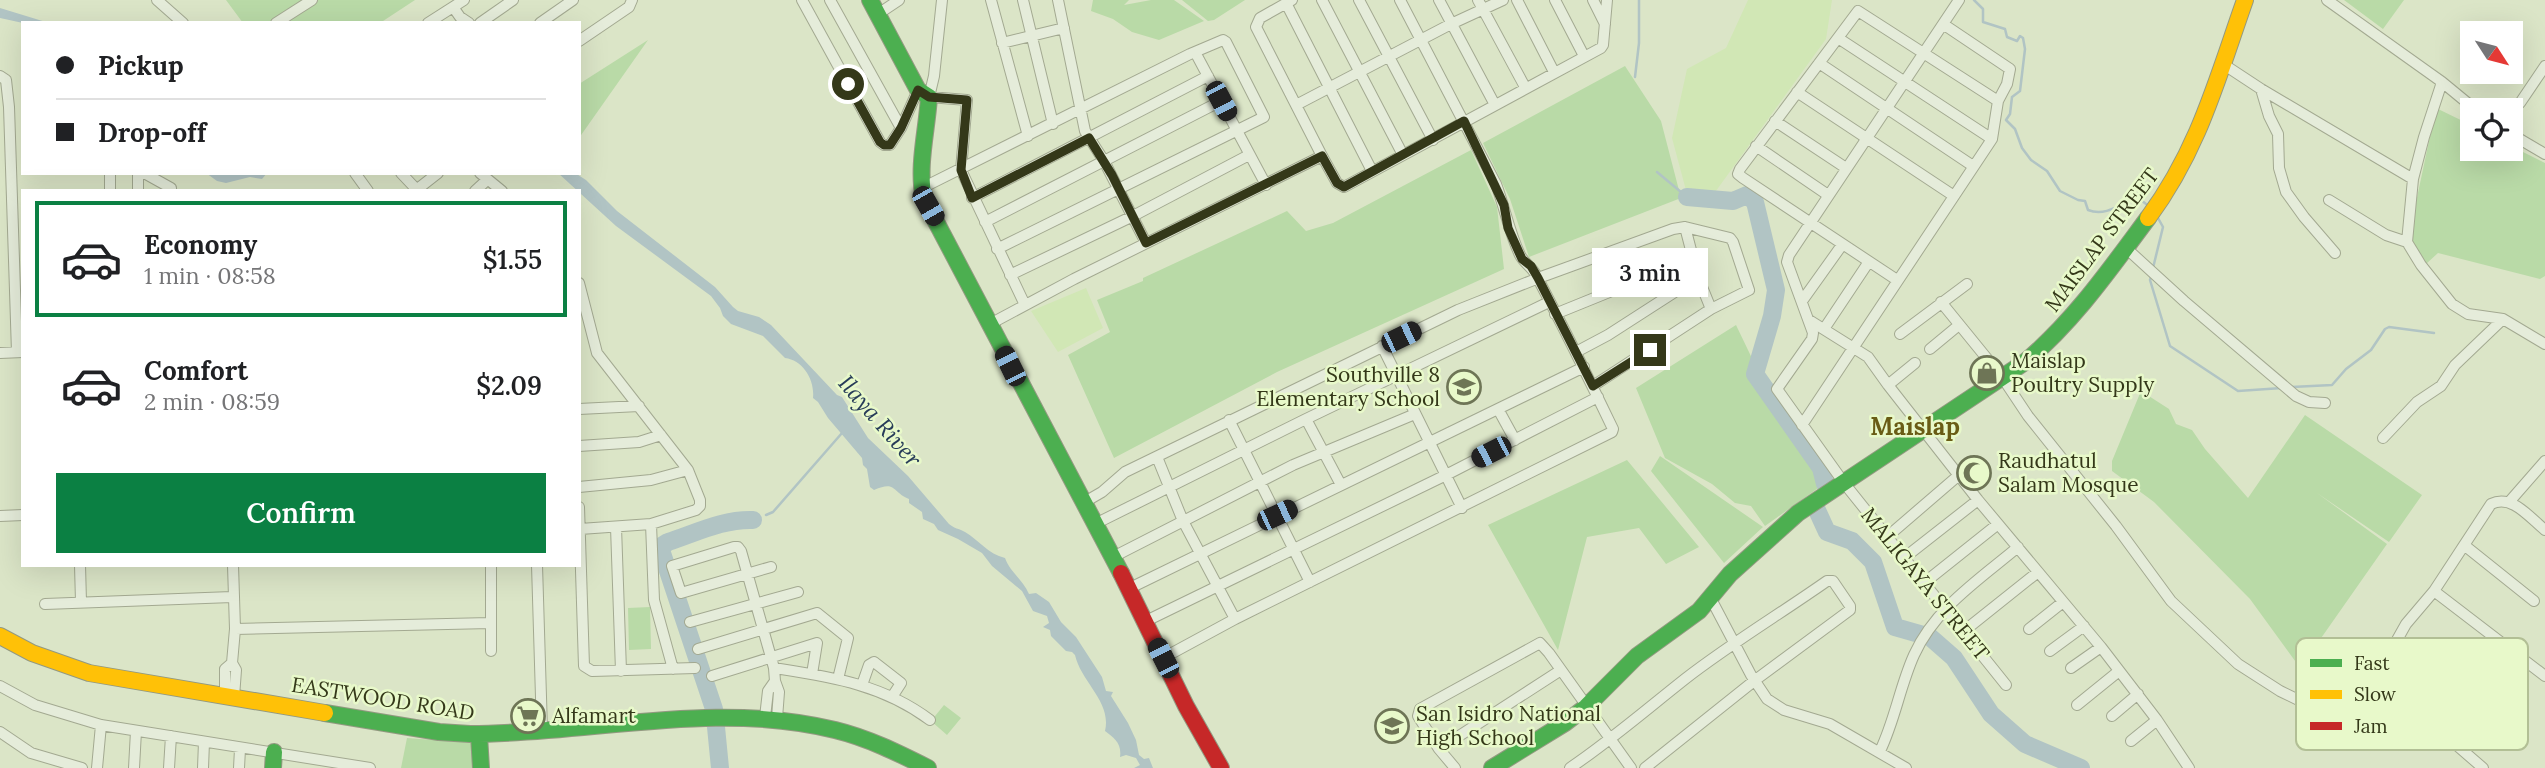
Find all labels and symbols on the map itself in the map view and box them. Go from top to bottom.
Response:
north arrow [2460,21,2524,84]
route start [832,68,864,100]
car [1202,78,1241,124]
street label: MAISLAP STREET [2039,162,2165,317]
car [909,183,948,229]
callout: 3 min [1592,248,1708,298]
car [1378,318,1425,356]
route end [1634,334,1666,366]
car [992,343,1029,389]
place label: Maislap Poultry Supply [2011,347,2154,398]
shop icon: Maislap Poultry Supply [1968,354,2006,392]
place label: Southville 8 Elementary School [1256,361,1440,412]
school or university icon: Southville 8 Elementary School [1445,368,1483,406]
water label: Ilaya River [833,369,929,473]
district label: Maislap [1870,411,1960,442]
car [1468,433,1515,471]
place label: Raudhatul Salam Mosque [1998,447,2139,498]
mosque icon: Raudhatul Salam Mosque [1955,454,1993,492]
car [1254,497,1301,533]
street label: MALIGAYA STREET [1855,502,1995,666]
car [1145,635,1182,681]
legend [2296,638,2528,750]
text: Fast [2354,651,2390,675]
street label: EASTWOOD ROAD [290,671,476,726]
text: Slow [2354,682,2397,706]
supermarket icon: Alfamart [509,697,547,735]
place label: San Isidro National High School [1416,700,1601,751]
place label: Alfamart [551,702,637,729]
school or university icon: San Isidro National High School [1373,707,1411,745]
text: Jam [2353,714,2388,738]

